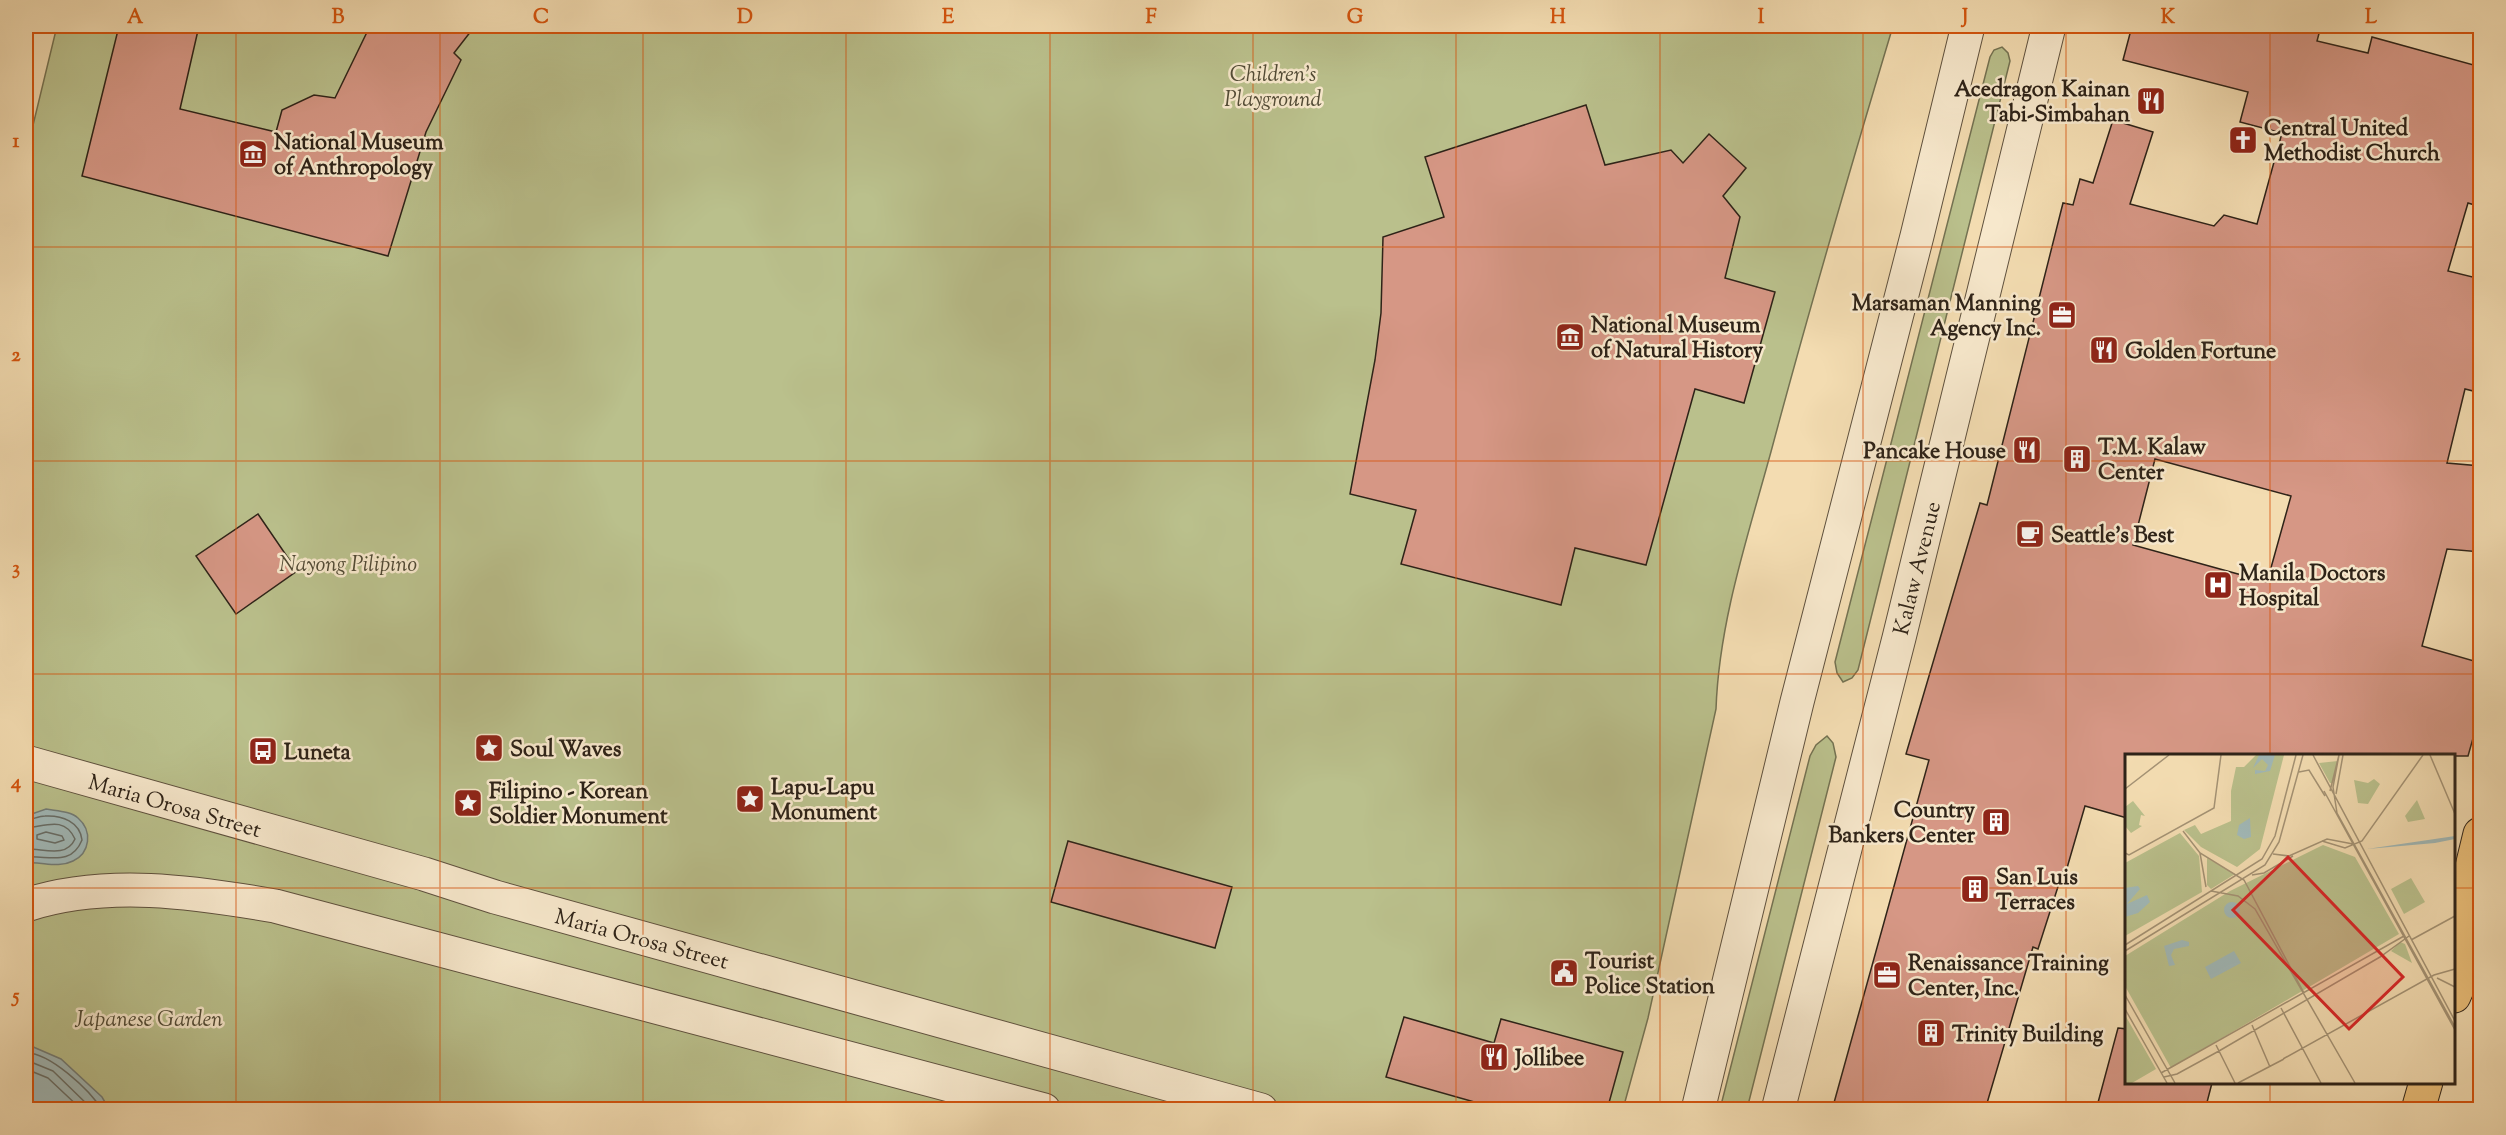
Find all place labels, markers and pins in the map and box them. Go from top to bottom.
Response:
place label: Acedragon Kainan Tabi-Simbahan [1954,75,2130,132]
restaurant icon: Acedragon Kainan Tabi-Simbahan [2135,85,2167,117]
place label: Central United Methodist Church [2264,114,2440,171]
church icon: Central United Methodist Church [2227,124,2259,156]
place label: National Museum of Anthropology [274,128,444,185]
museum icon: National Museum of Anthropology [237,138,269,170]
place label: Marsaman Manning Agency Inc. [1852,289,2041,346]
office icon: Marsaman Manning Agency Inc. [2046,299,2078,331]
place label: National Museum of Natural History [1591,311,1763,368]
museum icon: National Museum of Natural History [1554,321,1586,353]
restaurant icon: Golden Fortune [2088,334,2120,366]
place label: Golden Fortune [2125,337,2276,369]
place label: T.M. Kalaw Center [2098,433,2207,490]
restaurant icon: Pancake House [2011,434,2043,466]
place label: Pancake House [1863,437,2006,469]
building icon: T.M. Kalaw Center [2061,443,2093,475]
cafe icon: Seattle's Best [2014,518,2046,550]
place label: Seattle's Best [2051,521,2174,553]
place label: Manila Doctors Hospital [2239,559,2386,616]
hospital icon: Manila Doctors Hospital [2202,569,2234,601]
place icon: Soul Waves [473,732,505,764]
bus stop icon: Luneta [247,735,279,767]
place label: Soul Waves [510,735,622,767]
place label: Luneta [284,738,351,770]
place label: Lapu-Lapu Monument [771,773,877,830]
place label: Filipino - Korean Soldier Monument [489,777,668,834]
place icon: Lapu-Lapu Monument [734,783,766,815]
place icon: Filipino - Korean Soldier Monument [452,787,484,819]
place label: Country Bankers Center [1828,796,1976,853]
building icon: Country Bankers Center [1980,806,2012,838]
place label: San Luis Terraces [1996,863,2078,920]
building icon: San Luis Terraces [1959,873,1991,905]
place label: Tourist Police Station [1585,947,1715,1004]
place label: Renaissance Training Center, Inc. [1908,949,2109,1006]
public building icon: Tourist Police Station [1548,957,1580,989]
office icon: Renaissance Training Center, Inc. [1871,959,1903,991]
building icon: Trinity Building [1915,1017,1947,1049]
place label: Trinity Building [1952,1020,2103,1052]
restaurant icon: Jollibee [1478,1041,1510,1073]
place label: Jollibee [1513,1044,1584,1076]

